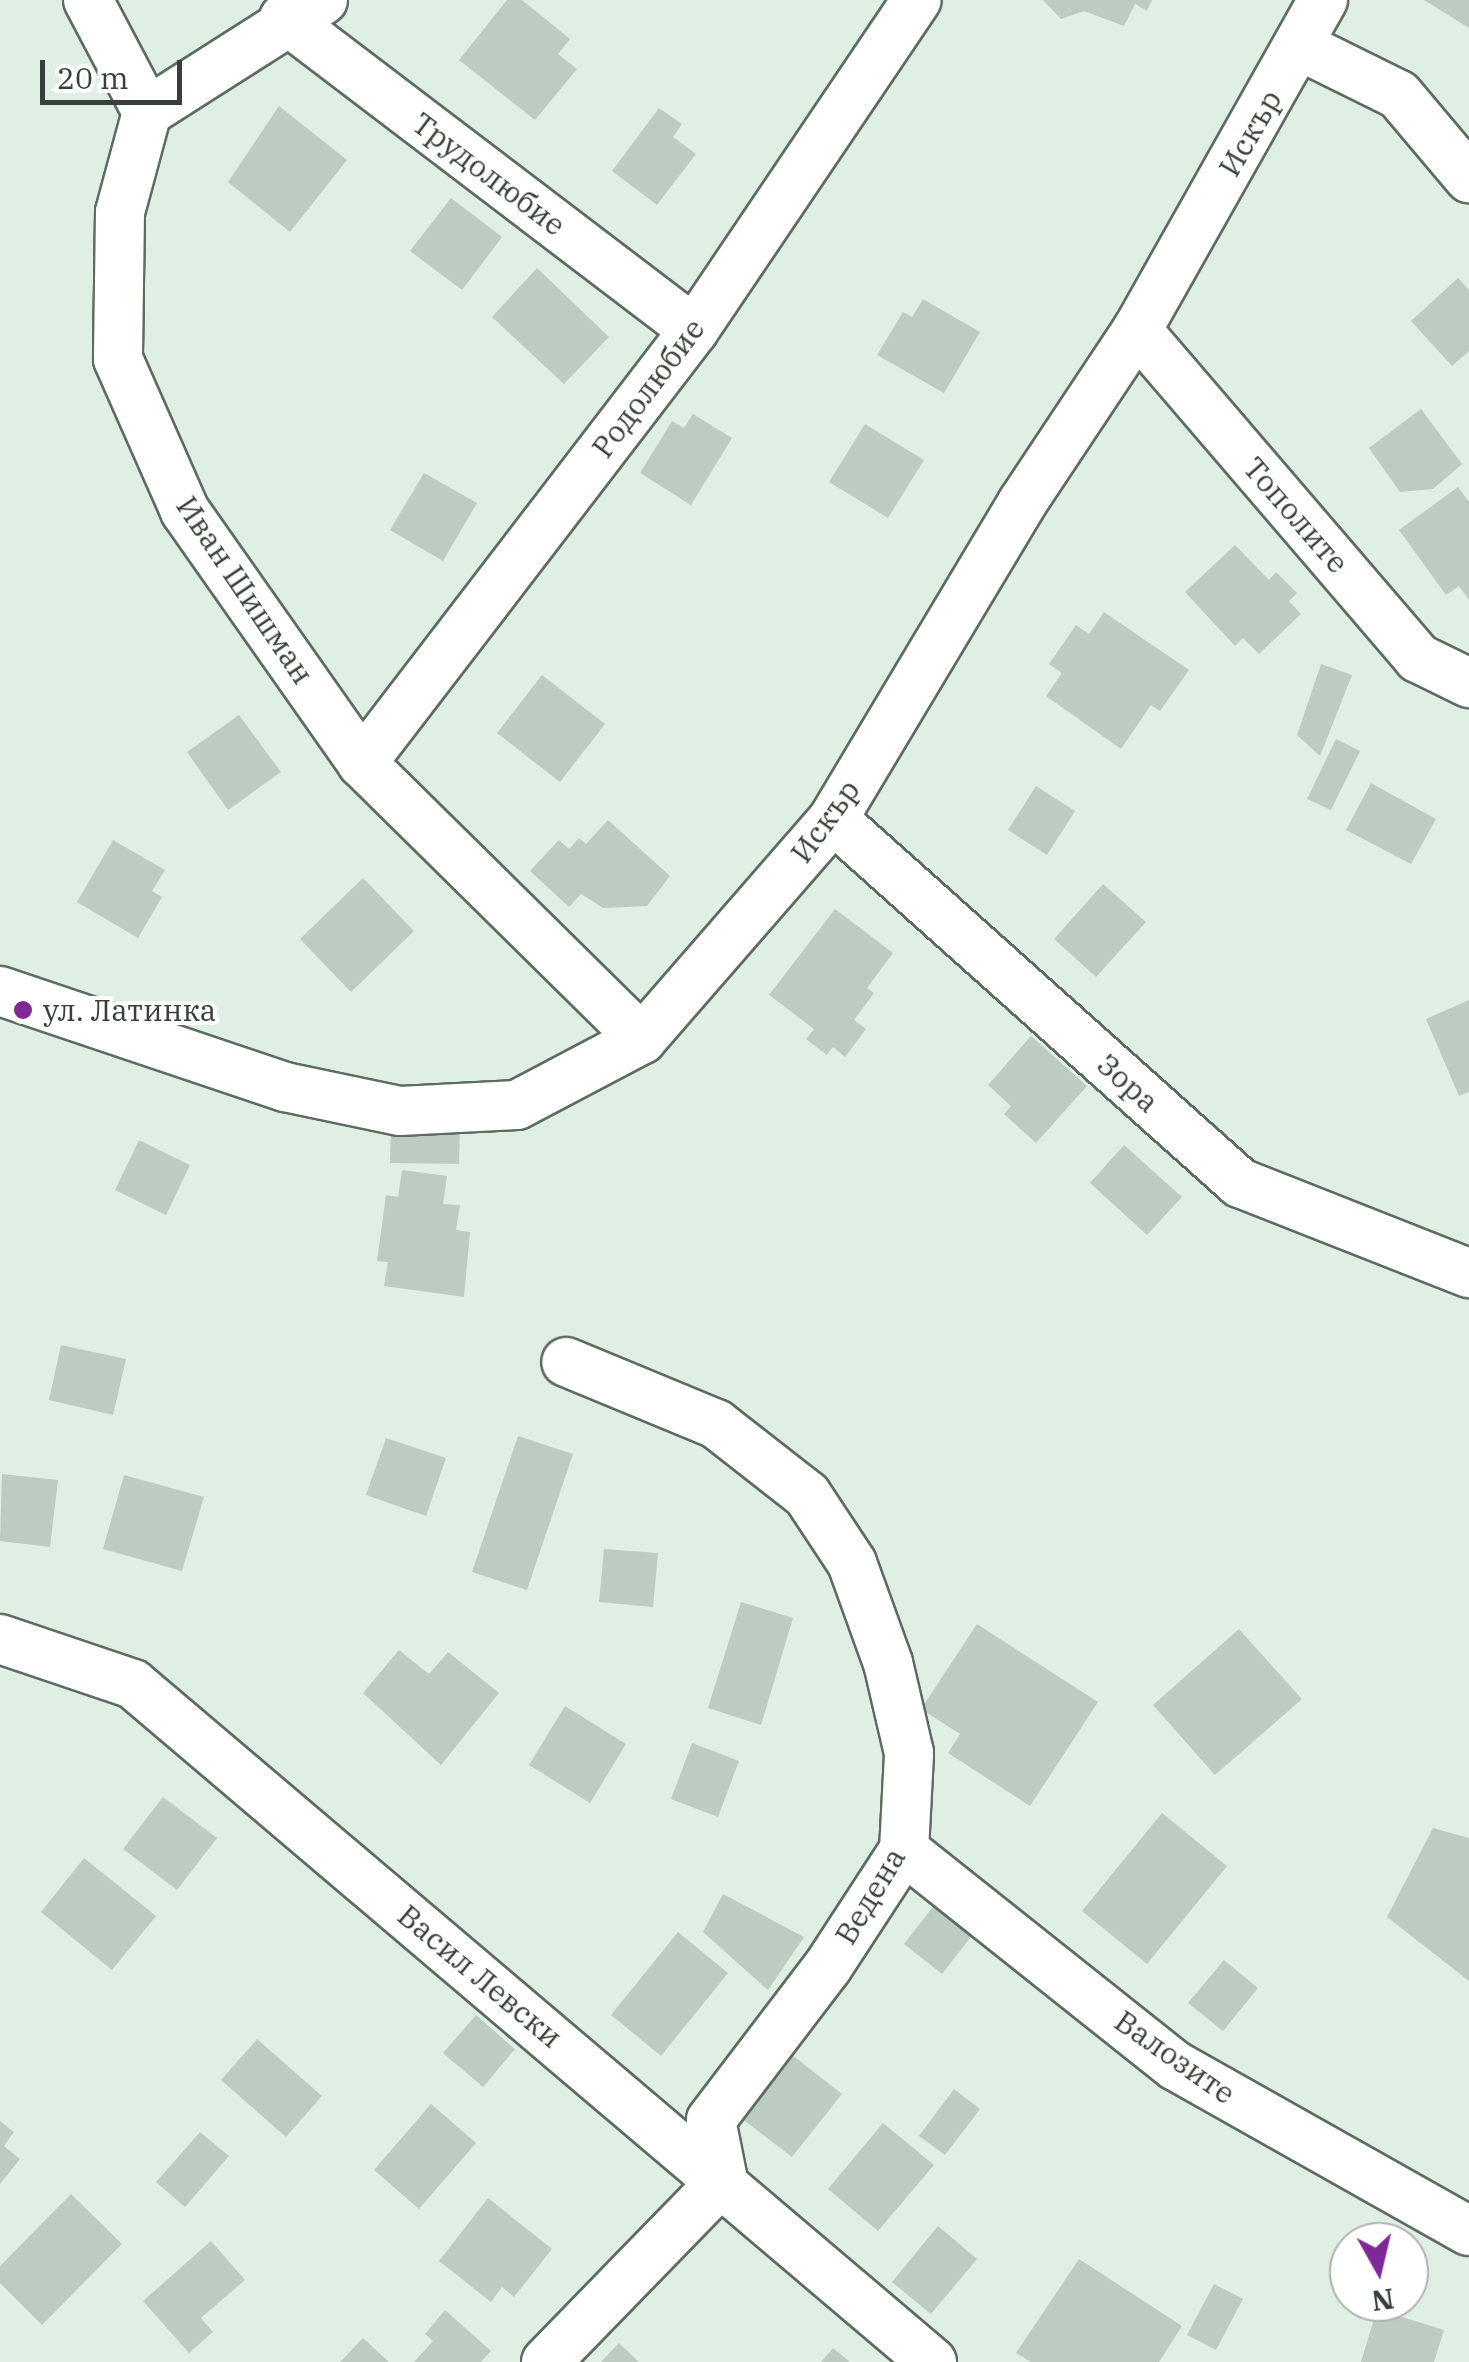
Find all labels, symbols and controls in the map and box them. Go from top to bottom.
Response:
scale bar [45,40,188,102]
text: 20 m [57,58,129,97]
street label: Искър [1211,83,1289,183]
street label: Трудолюбие [406,105,572,243]
street label: Родолюбие [584,311,712,465]
street label: Тополите [1236,450,1356,580]
street label: Иван Шишман [169,489,321,691]
street label: Искър [783,772,867,870]
place label: ул. Латинка [43,992,216,1028]
marker: ул. Латинка [12,999,34,1021]
street label: Зора [1090,1046,1166,1120]
street label: Ведена [827,1841,913,1951]
street label: Васил Левски [391,1897,569,2055]
street label: Валозите [1108,2003,1242,2111]
north arrow [1329,2222,1429,2322]
text: N [1369,2280,1397,2320]

